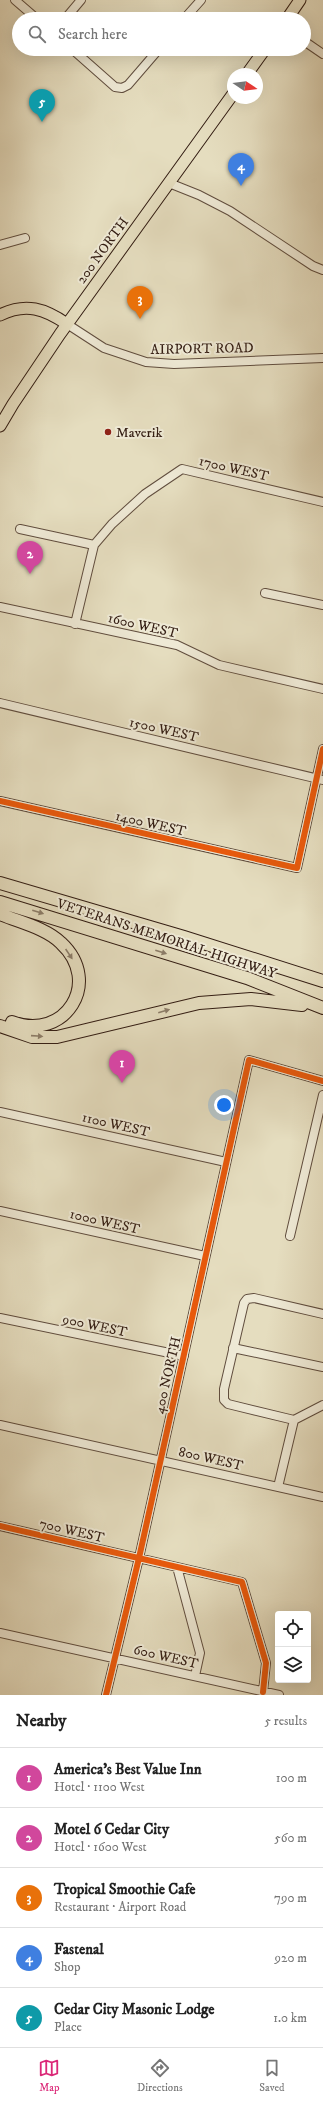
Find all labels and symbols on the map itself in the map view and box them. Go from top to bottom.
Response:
north arrow [227,68,263,104]
pin: 5 [29,89,55,122]
pin: 4 [228,153,254,186]
street label: 200 NORTH [73,214,133,287]
pin: 3 [127,286,153,319]
street label: AIRPORT ROAD [150,339,254,359]
place label: Maverik [116,424,162,442]
marker: Maverik [103,427,113,437]
street label: 1700 WEST [197,452,271,486]
pin: 2 [17,541,43,574]
street label: 1600 WEST [106,609,180,643]
street label: 1500 WEST [127,713,201,747]
street label: 1400 WEST [114,807,188,841]
street label: VETERANS MEMORIAL HIGHWAY [53,895,279,983]
one-way arrow [32,910,44,916]
one-way arrow [65,948,73,959]
one-way arrow [156,949,168,955]
one-way arrow [158,1008,170,1014]
one-way arrow [31,1033,43,1040]
pin: 1 [109,1050,135,1083]
your location [214,1095,234,1115]
street label: 1100 WEST [80,1108,152,1142]
street label: 1000 WEST [68,1205,142,1239]
street label: 900 WEST [60,1310,129,1342]
street label: 400 NORTH [150,1335,186,1416]
street label: 800 WEST [177,1443,245,1475]
street label: 700 WEST [38,1515,106,1547]
street label: 600 WEST [132,1641,200,1673]

